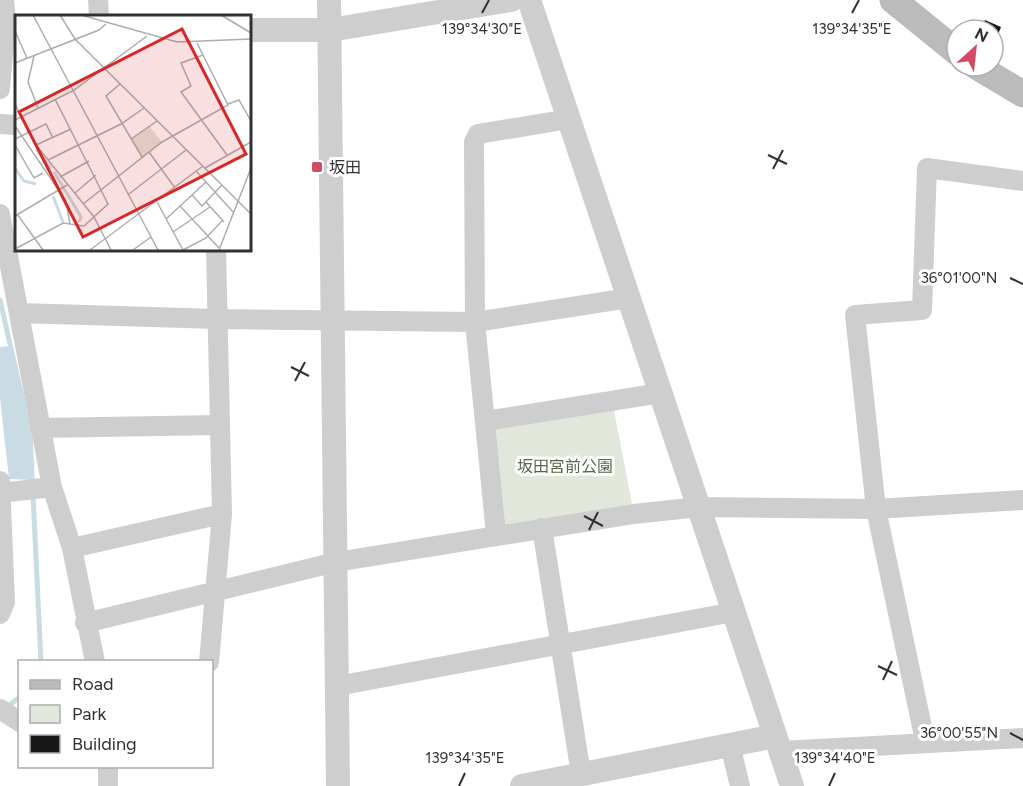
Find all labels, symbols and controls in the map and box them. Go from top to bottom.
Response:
inset map [15,15,250,250]
north arrow [945,18,1005,78]
text: 139°34'30"E [442,20,522,38]
text: 139°34'35"E [812,20,892,38]
text: N [972,24,991,46]
place label: 坂田 [329,158,361,177]
marker: 坂田 [310,160,324,174]
text: 36°01'00"N [921,269,997,287]
park label: 坂田宮前公園 [517,457,613,476]
legend [18,660,213,768]
text: Road [72,673,113,695]
text: Park [72,703,107,725]
text: 36°00'55"N [920,724,998,742]
text: Building [72,733,137,755]
text: 139°34'35"E [425,749,505,767]
text: 139°34'40"E [794,749,876,767]

